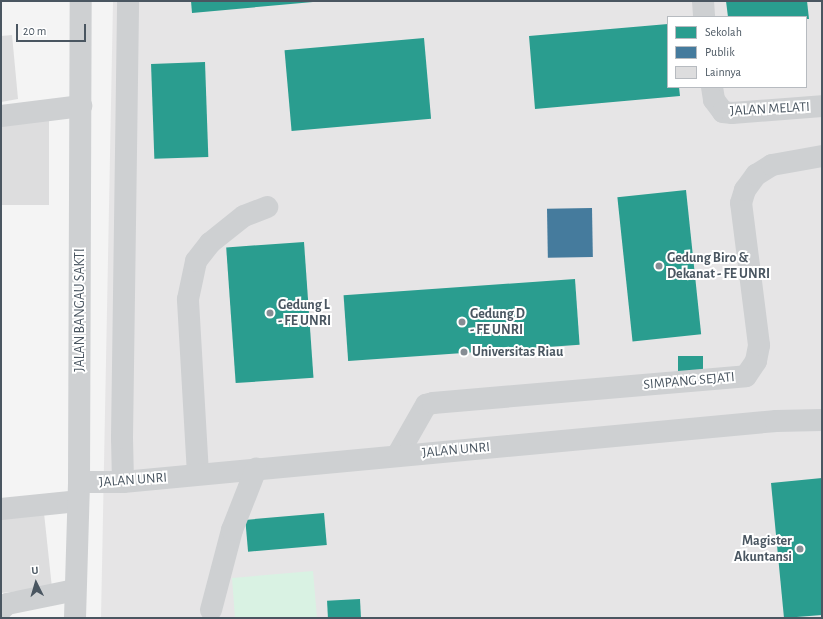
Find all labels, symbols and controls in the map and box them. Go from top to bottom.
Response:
scale bar [18,16,88,42]
legend [667,16,807,88]
text: 20 m [23,25,46,37]
text: Sekolah [705,26,742,38]
text: Publik [705,46,735,58]
text: Lainnya [705,66,741,78]
street label: JALAN MELATI [730,99,810,119]
street label: JALAN BANGAU SAKTI [72,248,88,372]
place label: Gedung Biro & Dekanat - FE UNRI [667,250,770,282]
marker: Gedung Biro & Dekanat - FE UNRI [654,261,664,271]
place label: Gedung L - FE UNRI [278,297,331,330]
place label: Gedung D - FE UNRI [470,306,525,338]
marker: Gedung L - FE UNRI [265,308,275,318]
marker: Gedung D - FE UNRI [457,317,467,327]
place label: Universitas Riau [472,344,563,360]
marker: Universitas Riau [459,347,469,357]
street label: SIMPANG SEJATI [643,369,735,393]
street label: JALAN UNRI [421,439,491,461]
street label: JALAN UNRI [98,469,168,491]
place label: Magister Akuntansi [734,533,792,566]
marker: Magister Akuntansi [795,544,805,554]
north arrow [16,563,56,603]
text: U [31,565,39,576]

